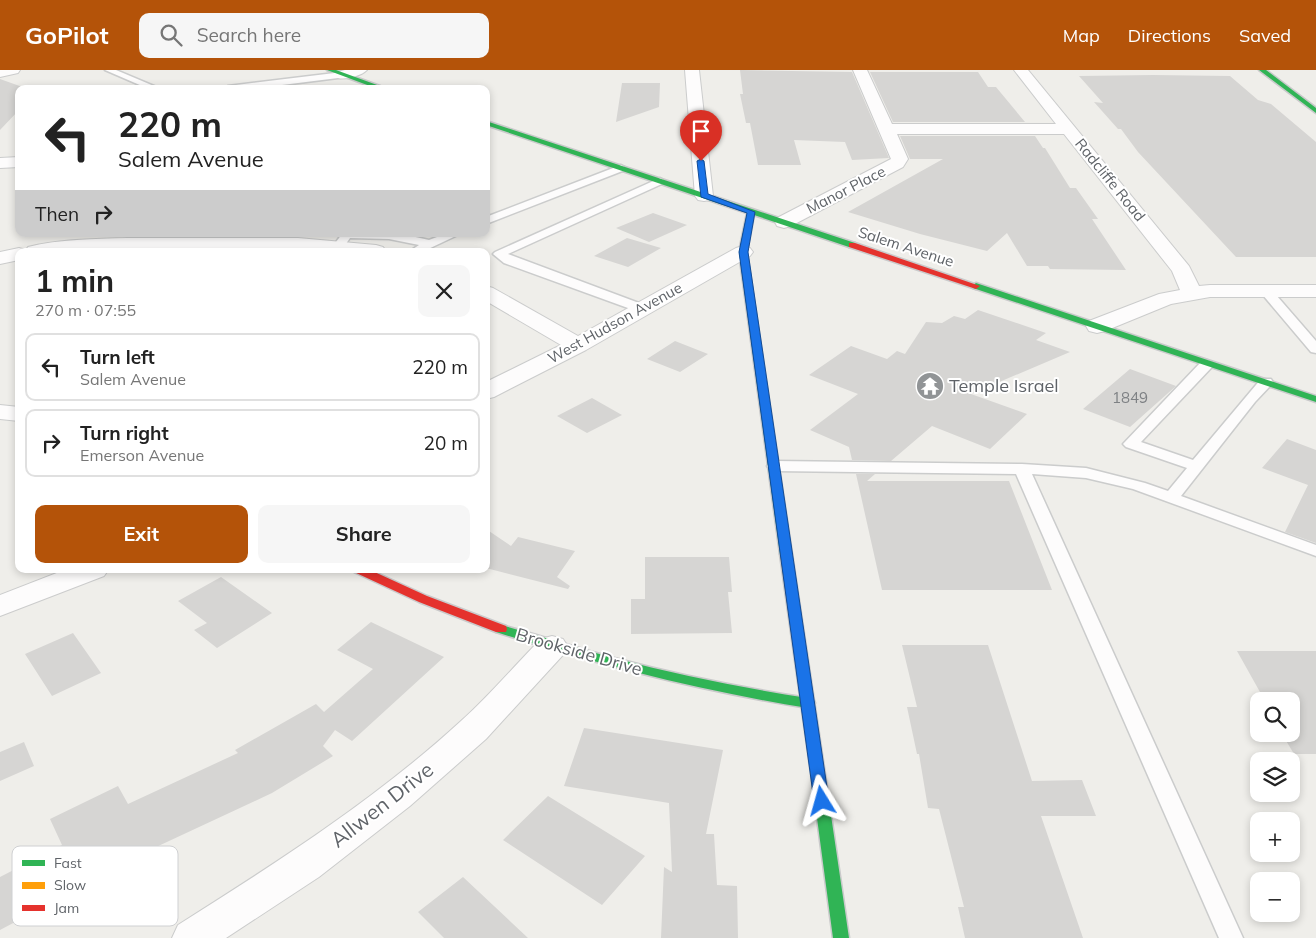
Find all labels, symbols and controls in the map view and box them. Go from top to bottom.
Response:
search box [139,13,489,58]
text: GoPilot [25,20,109,50]
icon: search [157,21,185,49]
text: Search here [197,23,301,47]
text: Map [1063,24,1100,47]
text: Directions [1128,24,1211,47]
text: Saved [1239,24,1291,47]
text: 220 m [118,102,222,146]
icon: left [35,105,100,170]
pin [680,110,722,161]
icon: arrive [687,117,715,145]
street label: Radcliffe Road [1071,134,1150,225]
text: Salem Avenue [118,145,264,173]
street label: Manor Place [803,161,889,218]
icon: right [89,200,117,228]
text: Then [35,202,79,226]
street label: Salem Avenue [856,222,956,271]
text: 1 min [35,262,114,300]
button: close [418,265,470,317]
street label: West Hudson Avenue [544,278,685,367]
text: 270 m · 07:55 [35,300,136,320]
text: Turn left [80,345,155,369]
icon: left [37,353,65,381]
text: 220 m [412,355,468,379]
text: Salem Avenue [80,369,186,389]
temple icon: Temple Israel [915,371,945,401]
place label: Temple Israel [949,374,1059,397]
house number: 1849 [1112,388,1148,407]
text: Turn right [80,421,169,445]
icon: right [37,429,65,457]
text: 20 m [424,431,468,455]
text: Emerson Avenue [80,445,204,465]
button: Exit [35,505,248,563]
button: Share [258,505,470,563]
street label: Brookside Drive [513,623,645,681]
map controls [1250,692,1300,922]
button: search [1250,692,1300,742]
button: layers [1250,752,1300,802]
street label: Allwen Drive [325,756,438,852]
position arrow [795,774,847,826]
button: + [1250,812,1300,862]
legend [12,846,178,926]
text: Fast [54,854,82,872]
button: − [1250,872,1300,922]
text: Slow [54,876,86,894]
text: Jam [54,899,79,917]

